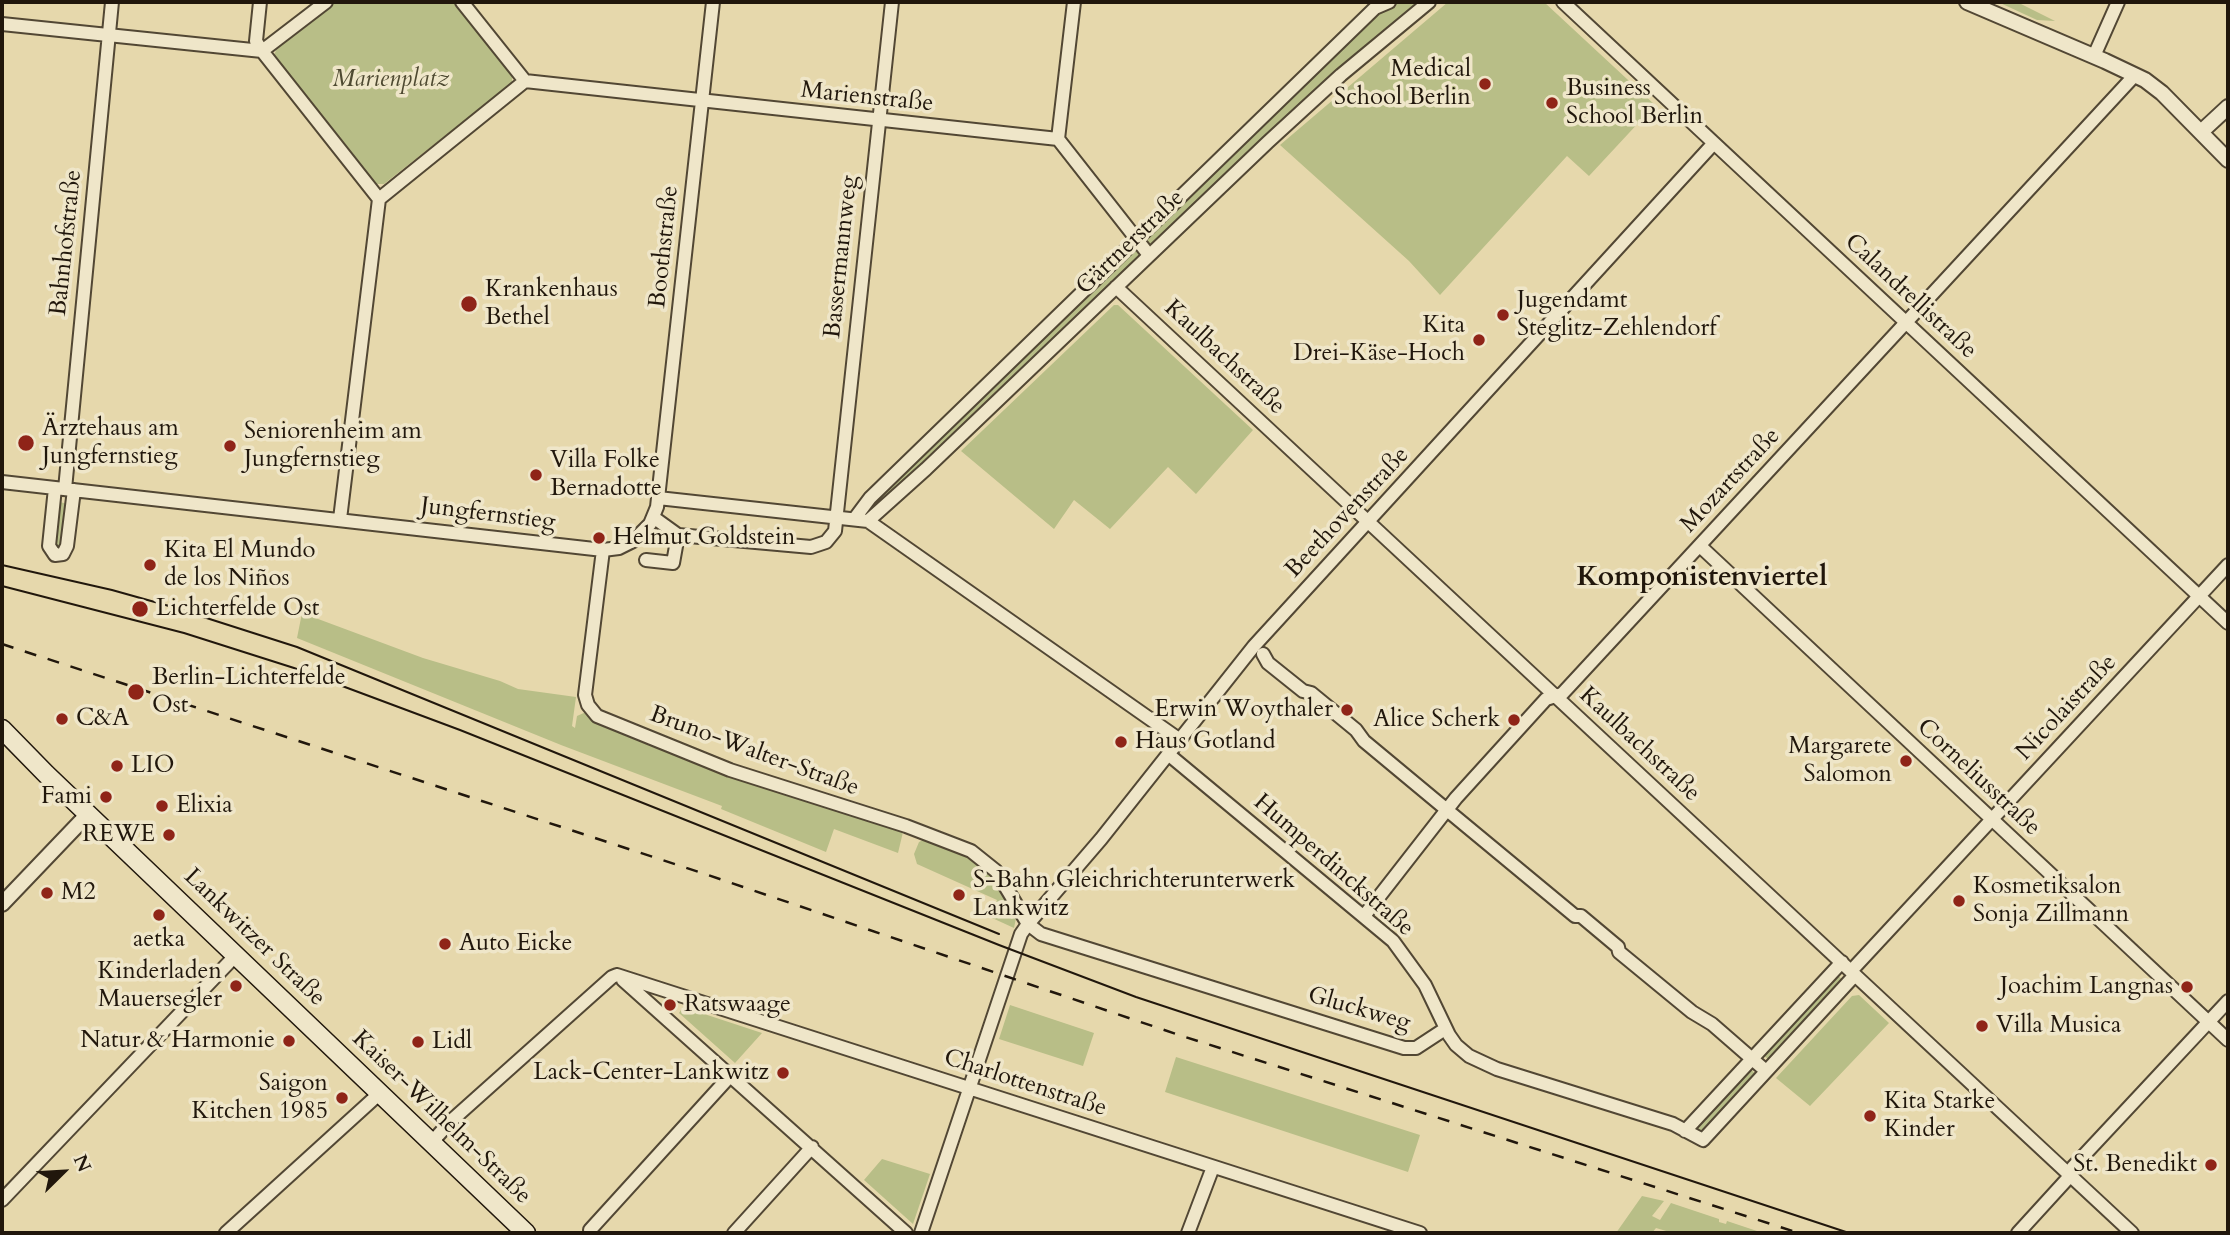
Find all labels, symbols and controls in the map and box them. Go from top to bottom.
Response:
place label: Medical School Berlin [1334,56,1471,112]
park label: Marienplatz [333,66,449,94]
place label: Business School Berlin [1566,75,1703,131]
marker: Medical School Berlin [1477,76,1493,92]
street label: Marienstraße [799,77,935,119]
marker: Business School Berlin [1544,95,1560,111]
street label: Bahnhofstraße [45,168,89,318]
street label: Bassermannweg [819,174,865,340]
street label: Boothstraße [644,184,686,310]
street label: Gärtnerstraße [1071,184,1191,302]
street label: Calandrellistraße [1838,228,1982,366]
place label: Krankenhaus Bethel [485,276,618,332]
place label: Jugendamt Steglitz-Zehlendorf [1517,287,1716,343]
marker: Krankenhaus Bethel [459,294,479,314]
street label: Kaulbachstraße [1158,295,1290,421]
marker: Jugendamt Steglitz-Zehlendorf [1495,307,1511,323]
place label: Kita Drei-Käse-Hoch [1293,312,1465,368]
marker: Kita Drei-Käse-Hoch [1471,332,1487,348]
place label: Ärztehaus am Jungfernstieg [42,415,179,471]
place label: Seniorenheim am Jungfernstieg [244,418,422,474]
street label: Mozartstraße [1675,423,1787,539]
marker: Ärztehaus am Jungfernstieg [16,433,36,453]
marker: Seniorenheim am Jungfernstieg [222,438,238,454]
street label: Beethovenstraße [1280,442,1416,584]
place label: Villa Folke Bernadotte [550,447,662,503]
marker: Villa Folke Bernadotte [528,467,544,483]
street label: Jungfernstieg [419,492,557,538]
place label: Helmut Goldstein [613,524,795,552]
marker: Helmut Goldstein [591,530,607,546]
place label: Kita El Mundo de los Niños [164,537,316,593]
marker: Kita El Mundo de los Niños [142,557,158,573]
district label: Komponistenviertel [1577,562,1827,596]
place label: Lichterfelde Ost [156,595,319,623]
marker: Lichterfelde Ost [130,599,150,619]
street label: Nicolaistraße [2011,649,2123,767]
place label: Berlin-Lichterfelde Ost [152,664,346,720]
marker: Berlin-Lichterfelde Ost [126,682,146,702]
street label: Kaulbachstraße [1573,682,1705,808]
place label: Erwin Woythaler [1154,696,1333,724]
street label: Bruno-Walter-Straße [646,701,862,803]
marker: Erwin Woythaler [1339,702,1355,718]
place label: C&A [76,705,129,733]
place label: Alice Scherk [1373,706,1500,734]
marker: C&A [54,711,70,727]
marker: Alice Scherk [1506,712,1522,728]
street label: Corneliusstraße [1910,713,2046,843]
place label: Haus Gotland [1135,728,1276,756]
place label: Margarete Salomon [1788,733,1892,789]
marker: Haus Gotland [1113,734,1129,750]
place label: LIO [131,752,174,780]
marker: Margarete Salomon [1898,753,1914,769]
marker: LIO [109,758,125,774]
place label: Fami [41,783,92,811]
marker: Fami [98,789,114,805]
street label: Humperdinckstraße [1247,789,1419,943]
place label: Elixia [176,792,233,820]
marker: Elixia [154,798,170,814]
place label: REWE [82,821,155,849]
marker: REWE [161,827,177,843]
street label: Lankwitzer Straße [177,863,331,1013]
place label: S-Bahn Gleichrichterunterwerk Lankwitz [973,867,1295,923]
place label: Kosmetiksalon Sonja Zillmann [1973,873,2129,929]
place label: M2 [61,879,96,907]
marker: M2 [39,885,55,901]
marker: S-Bahn Gleichrichterunterwerk Lankwitz [951,887,967,903]
marker: Kosmetiksalon Sonja Zillmann [1951,893,1967,909]
marker: aetka [151,907,167,923]
place label: aetka [133,926,185,954]
place label: Auto Eicke [459,930,572,958]
marker: Auto Eicke [437,936,453,952]
place label: Kinderladen Mauersegler [98,958,222,1014]
place label: Joachim Langnas [2000,973,2173,1001]
marker: Kinderladen Mauersegler [228,978,244,994]
marker: Joachim Langnas [2179,979,2195,995]
street label: Gluckweg [1304,982,1414,1038]
place label: Ratswaage [684,991,791,1019]
marker: Ratswaage [662,997,678,1013]
place label: Villa Musica [1996,1012,2121,1040]
marker: Villa Musica [1974,1018,1990,1034]
street label: Kaiser-Wilhelm-Straße [345,1025,537,1211]
place label: Natur & Harmonie [80,1027,275,1055]
place label: Lidl [432,1028,472,1056]
marker: Natur & Harmonie [281,1033,297,1049]
marker: Lidl [410,1034,426,1050]
street label: Charlottenstraße [940,1044,1110,1124]
place label: Lack-Center-Lankwitz [533,1059,769,1087]
marker: Lack-Center-Lankwitz [775,1065,791,1081]
place label: Saigon Kitchen 1985 [192,1070,328,1126]
place label: Kita Starke Kinder [1884,1088,1995,1144]
marker: Saigon Kitchen 1985 [334,1090,350,1106]
marker: Kita Starke Kinder [1862,1108,1878,1124]
north arrow [28,1137,98,1207]
text: N [67,1151,97,1176]
place label: St. Benedikt [2073,1151,2197,1179]
marker: St. Benedikt [2203,1157,2219,1173]

